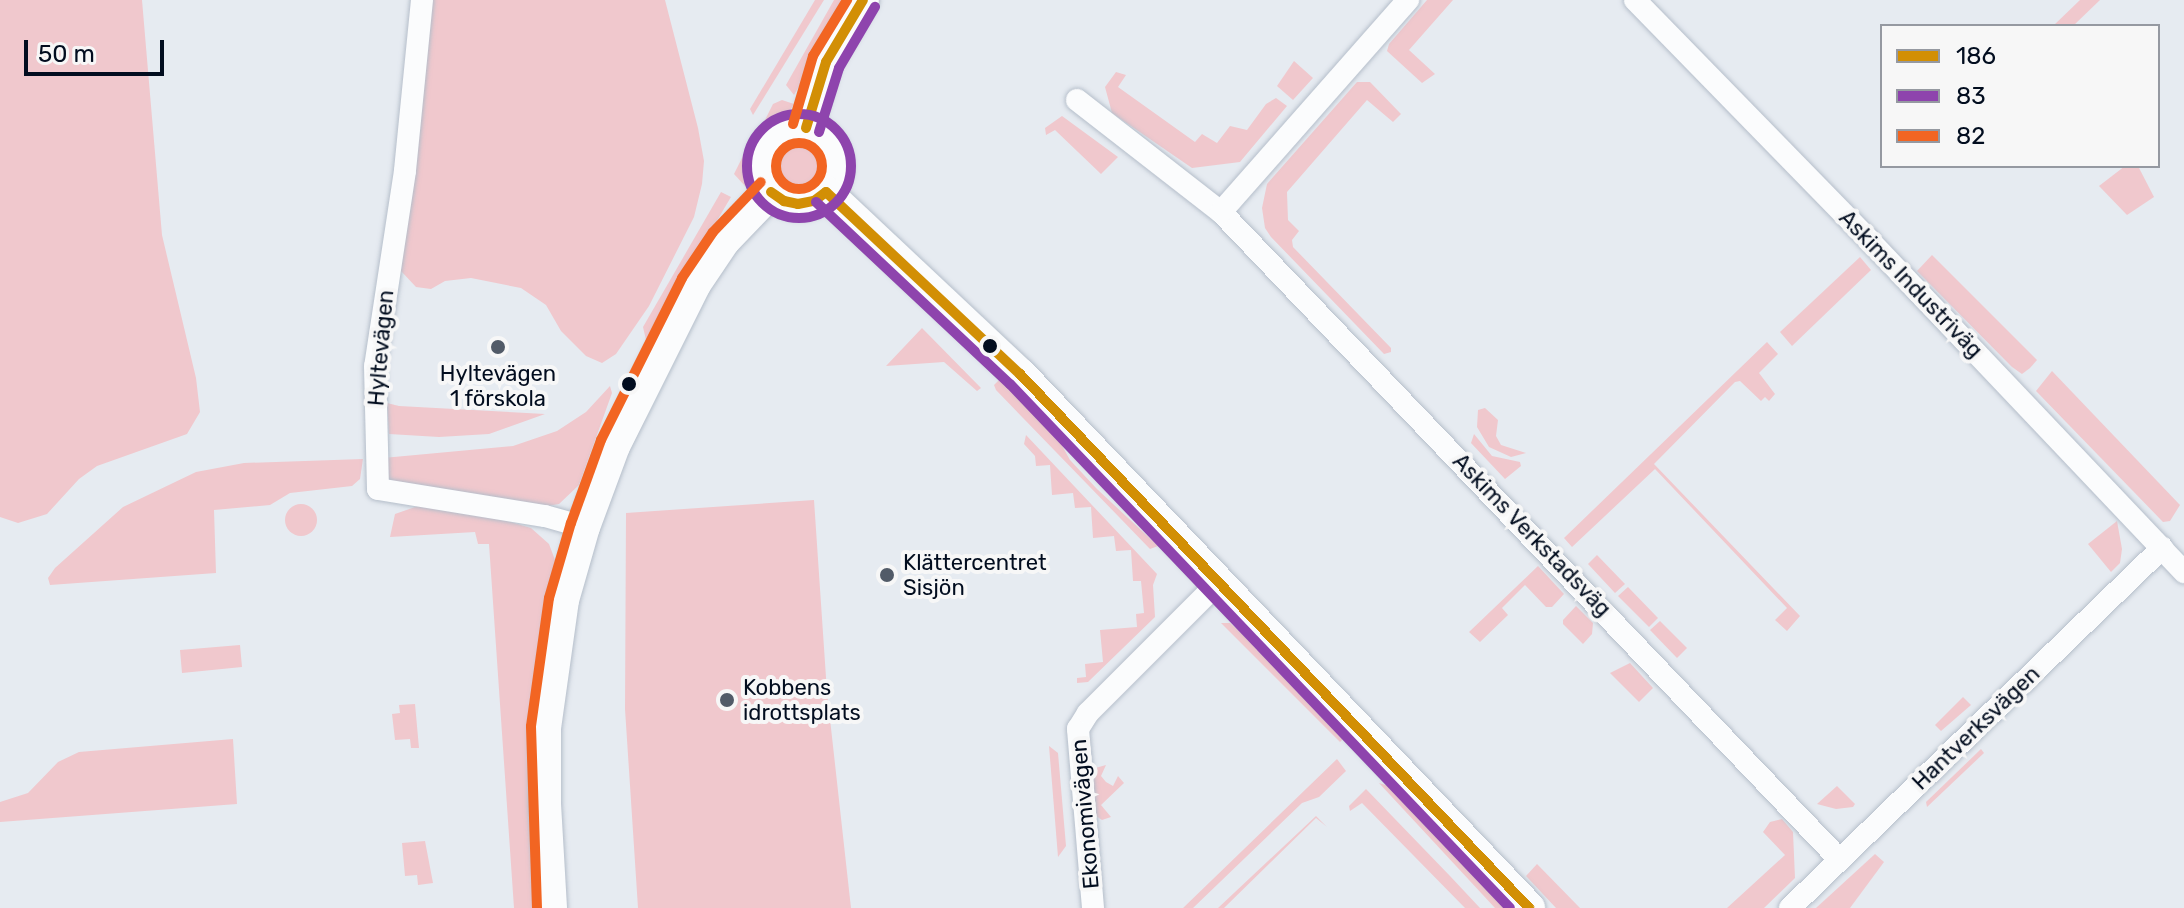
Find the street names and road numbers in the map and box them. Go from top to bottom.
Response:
street label: Askims Industriväg [1834,205,1988,363]
street label: Hyltevägen [363,289,399,407]
street label: Askims Verkstadsväg [1447,448,1617,622]
street label: Hantverksvägen [1907,661,2045,795]
street label: Ekonomivägen [1065,738,1105,890]

